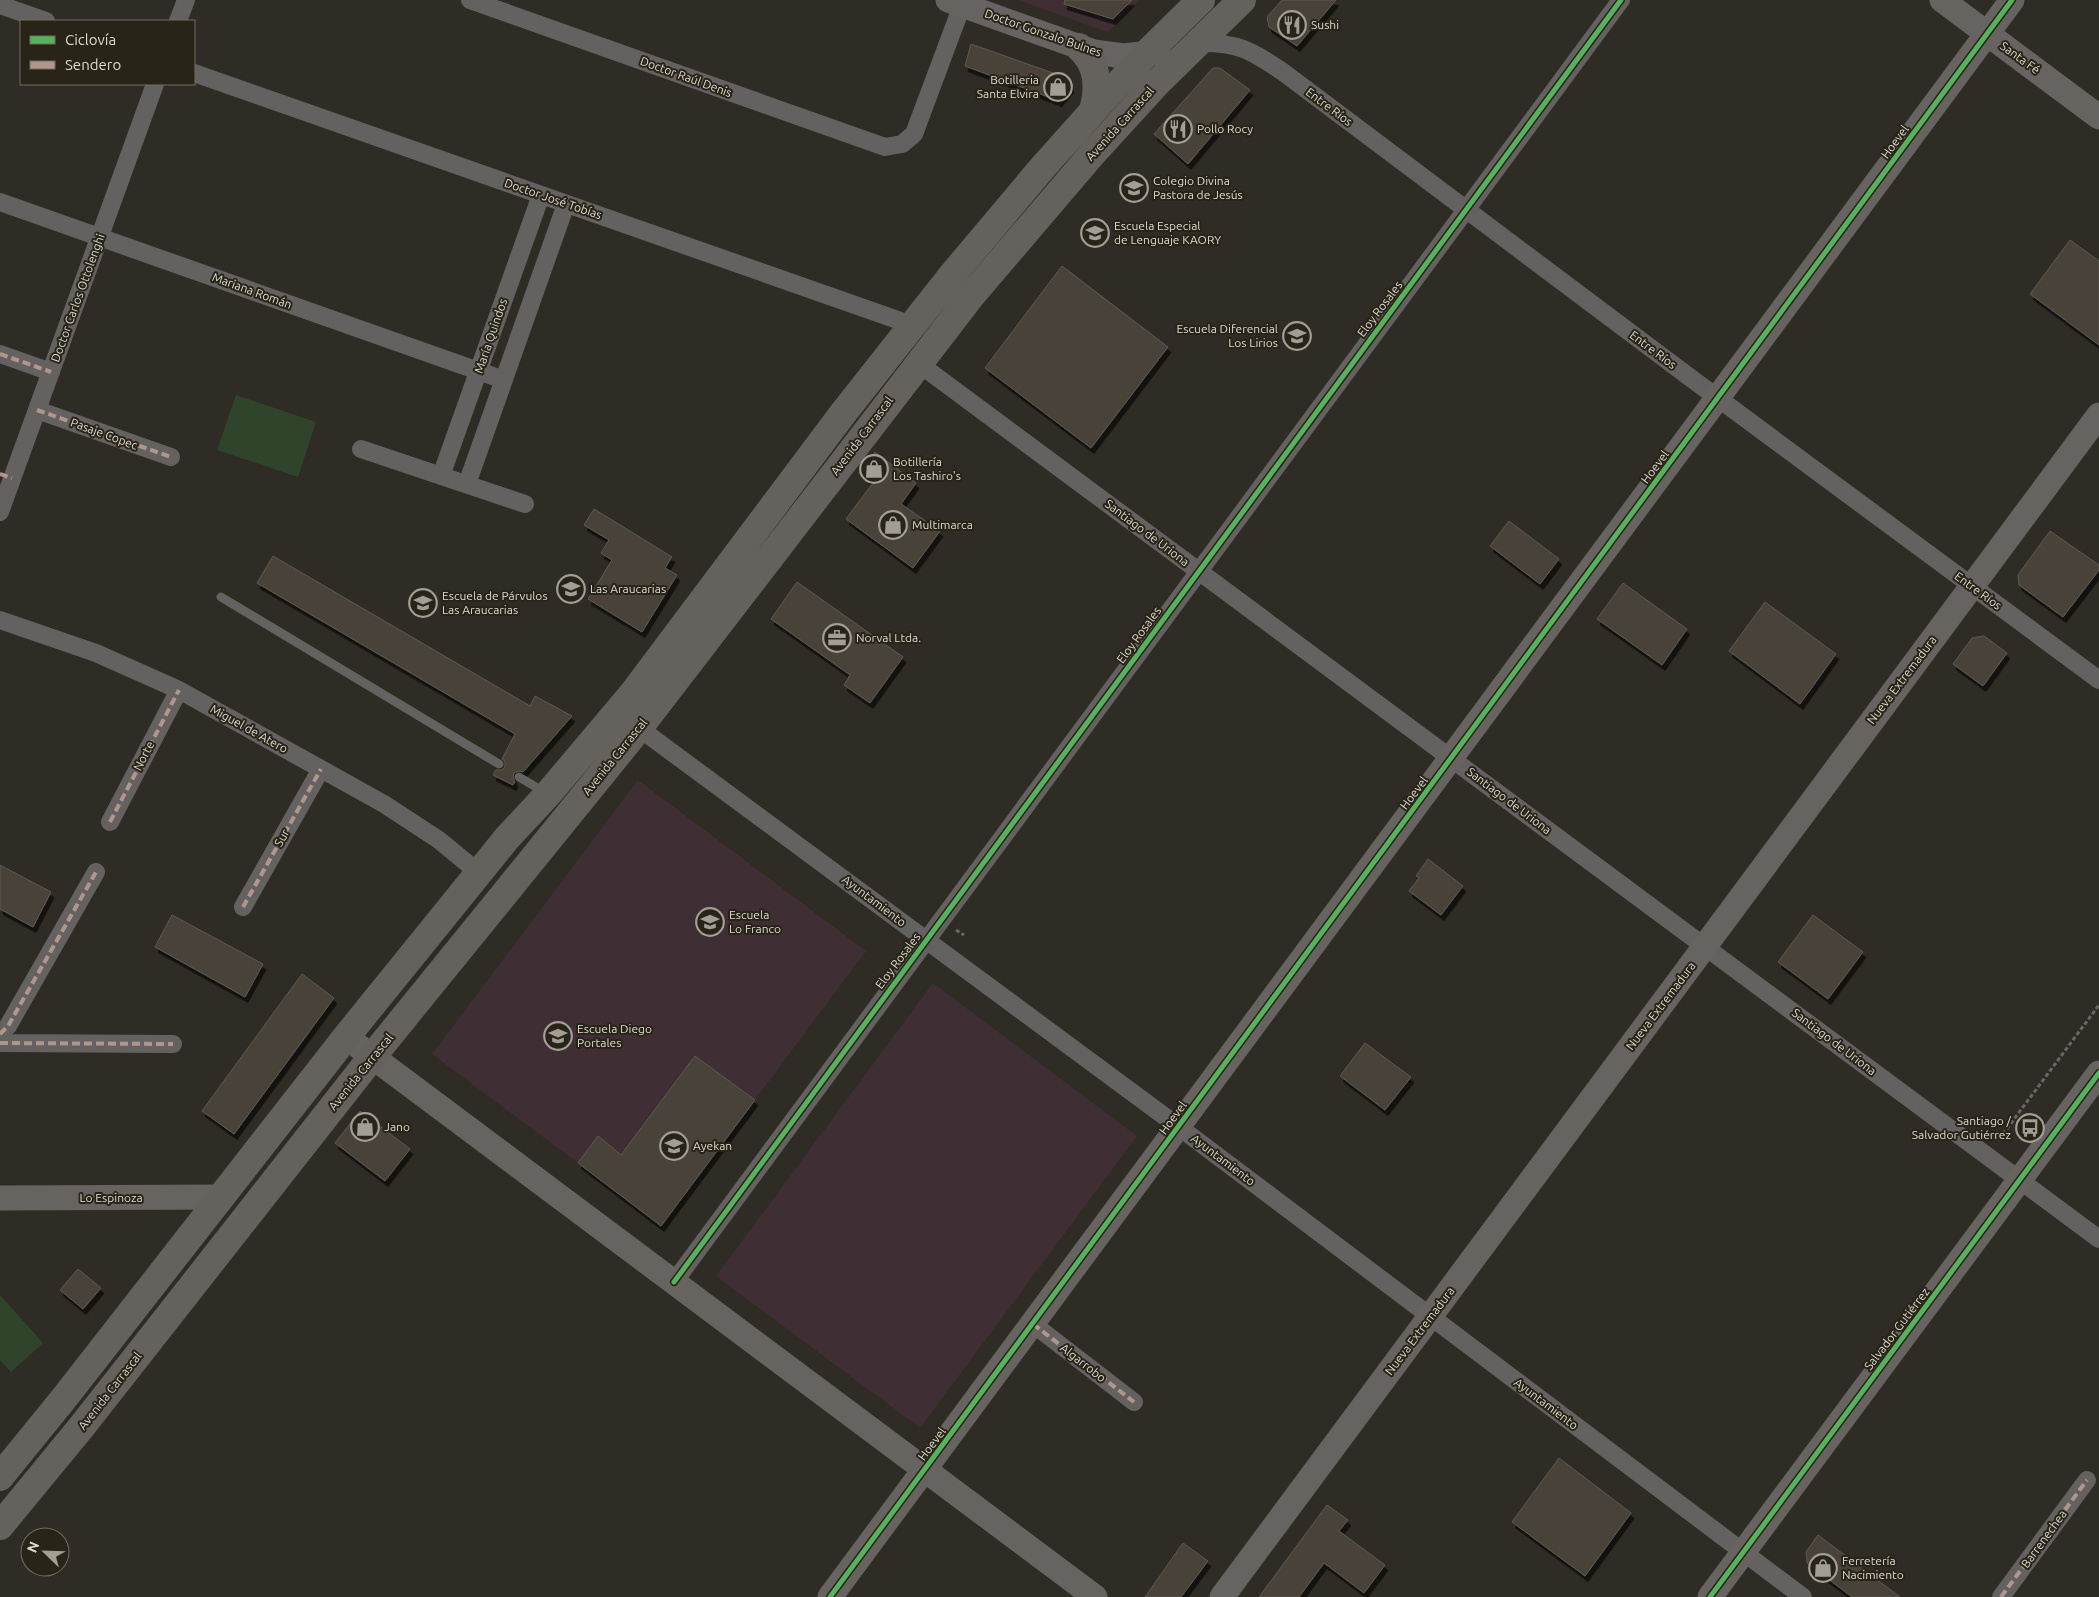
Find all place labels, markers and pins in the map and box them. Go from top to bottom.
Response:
restaurant icon: Sushi [1277,10,1307,40]
place label: Sushi [1311,18,1339,31]
shop icon: Botilleria Santa Elvira [1043,72,1073,102]
place label: Botilleria Santa Elvira [977,73,1039,100]
restaurant icon: Pollo Rocy [1163,114,1193,144]
place label: Pollo Rocy [1197,122,1253,135]
school or university icon: Colegio Divina Pastora de Jesús [1119,173,1149,203]
place label: Colegio Divina Pastora de Jesús [1153,174,1243,201]
school or university icon: Escuela Especial de Lenguaje KAORY [1080,218,1110,248]
place label: Escuela Especial de Lenguaje KAORY [1114,219,1221,246]
school or university icon: Escuela Diferencial Los Lirios [1282,321,1312,351]
place label: Escuela Diferencial Los Lirios [1177,322,1278,349]
shop icon: Botillería Los Tashiro's [859,454,889,484]
place label: Botillería Los Tashiro's [893,455,961,482]
shop icon: Multimarca [878,510,908,540]
place label: Multimarca [912,518,973,531]
school or university icon: Las Araucarias [556,574,586,604]
place label: Las Araucarias [590,582,666,595]
school or university icon: Escuela de Párvulos Las Araucarias [408,588,438,618]
place label: Escuela de Párvulos Las Araucarias [442,589,548,616]
office icon: Norval Ltda. [822,623,852,653]
place label: Norval Ltda. [856,631,921,644]
school or university icon: Escuela Lo Franco [695,907,725,937]
place label: Escuela Lo Franco [729,908,781,935]
school or university icon: Escuela Diego Portales [543,1021,573,1051]
place label: Escuela Diego Portales [577,1022,652,1049]
shop icon: Jano [350,1112,380,1142]
bus stop icon: Santiago / Salvador Gutiérrez [2015,1113,2045,1143]
place label: Santiago / Salvador Gutiérrez [1912,1114,2012,1141]
place label: Jano [384,1120,410,1133]
school or university icon: Ayekan [659,1131,689,1161]
place label: Ayekan [693,1139,732,1152]
shop icon: Ferretería Nacimiento [1808,1553,1838,1583]
place label: Ferretería Nacimiento [1842,1554,1904,1581]

